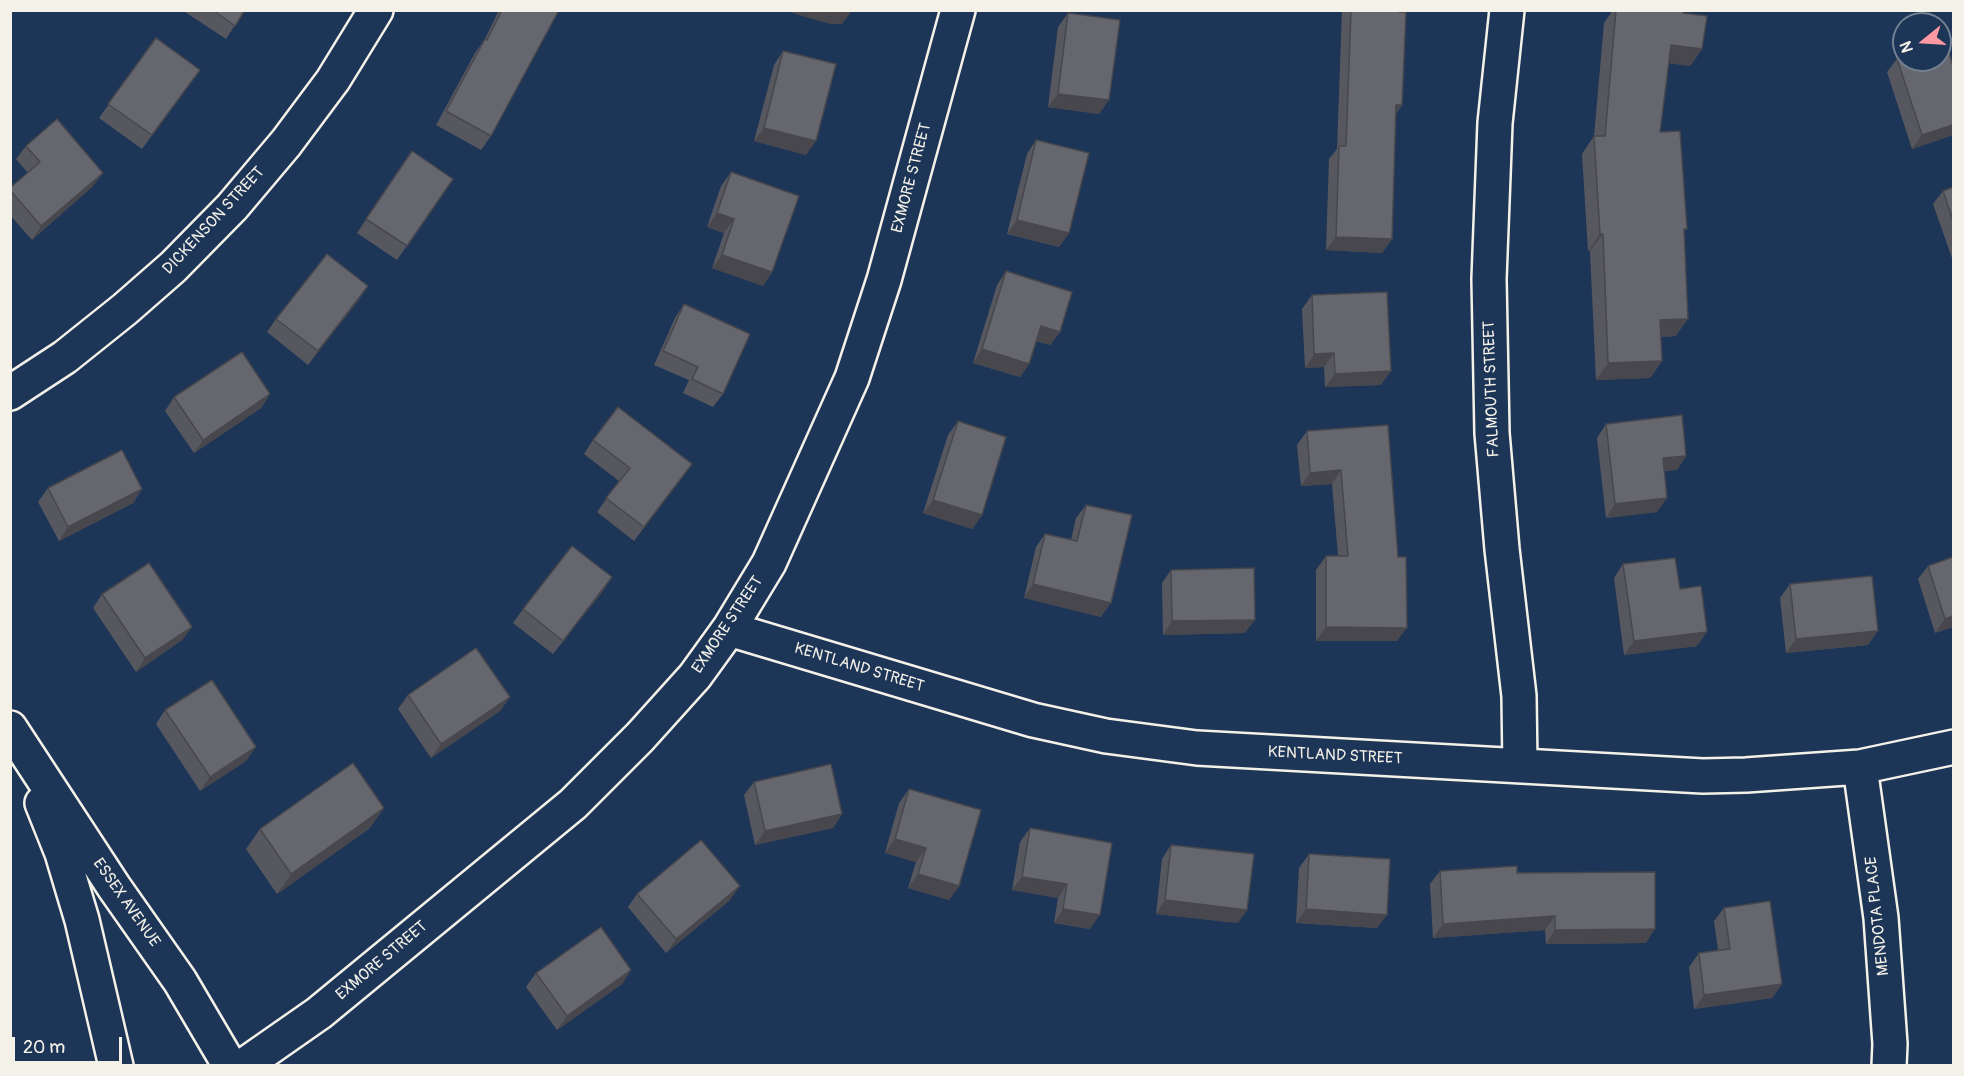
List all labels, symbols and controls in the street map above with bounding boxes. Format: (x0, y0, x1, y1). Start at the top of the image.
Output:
north arrow (1892, 12, 1952, 72)
text: N (1896, 39, 1918, 55)
street label: EXMORE STREET (888, 121, 936, 235)
street label: DICKENSON STREET (159, 163, 269, 279)
street label: FALMOUTH STREET (1480, 320, 1504, 458)
street label: EXMORE STREET (688, 573, 768, 677)
street label: KENTLAND STREET (792, 639, 926, 697)
street label: KENTLAND STREET (1267, 743, 1403, 769)
street label: ESSEX AVENUE (88, 855, 164, 951)
street label: MENDOTA PLACE (1862, 855, 1894, 977)
street label: EXMORE STREET (333, 917, 431, 1005)
scale bar (15, 1025, 124, 1063)
text: 20 m (23, 1036, 65, 1059)

